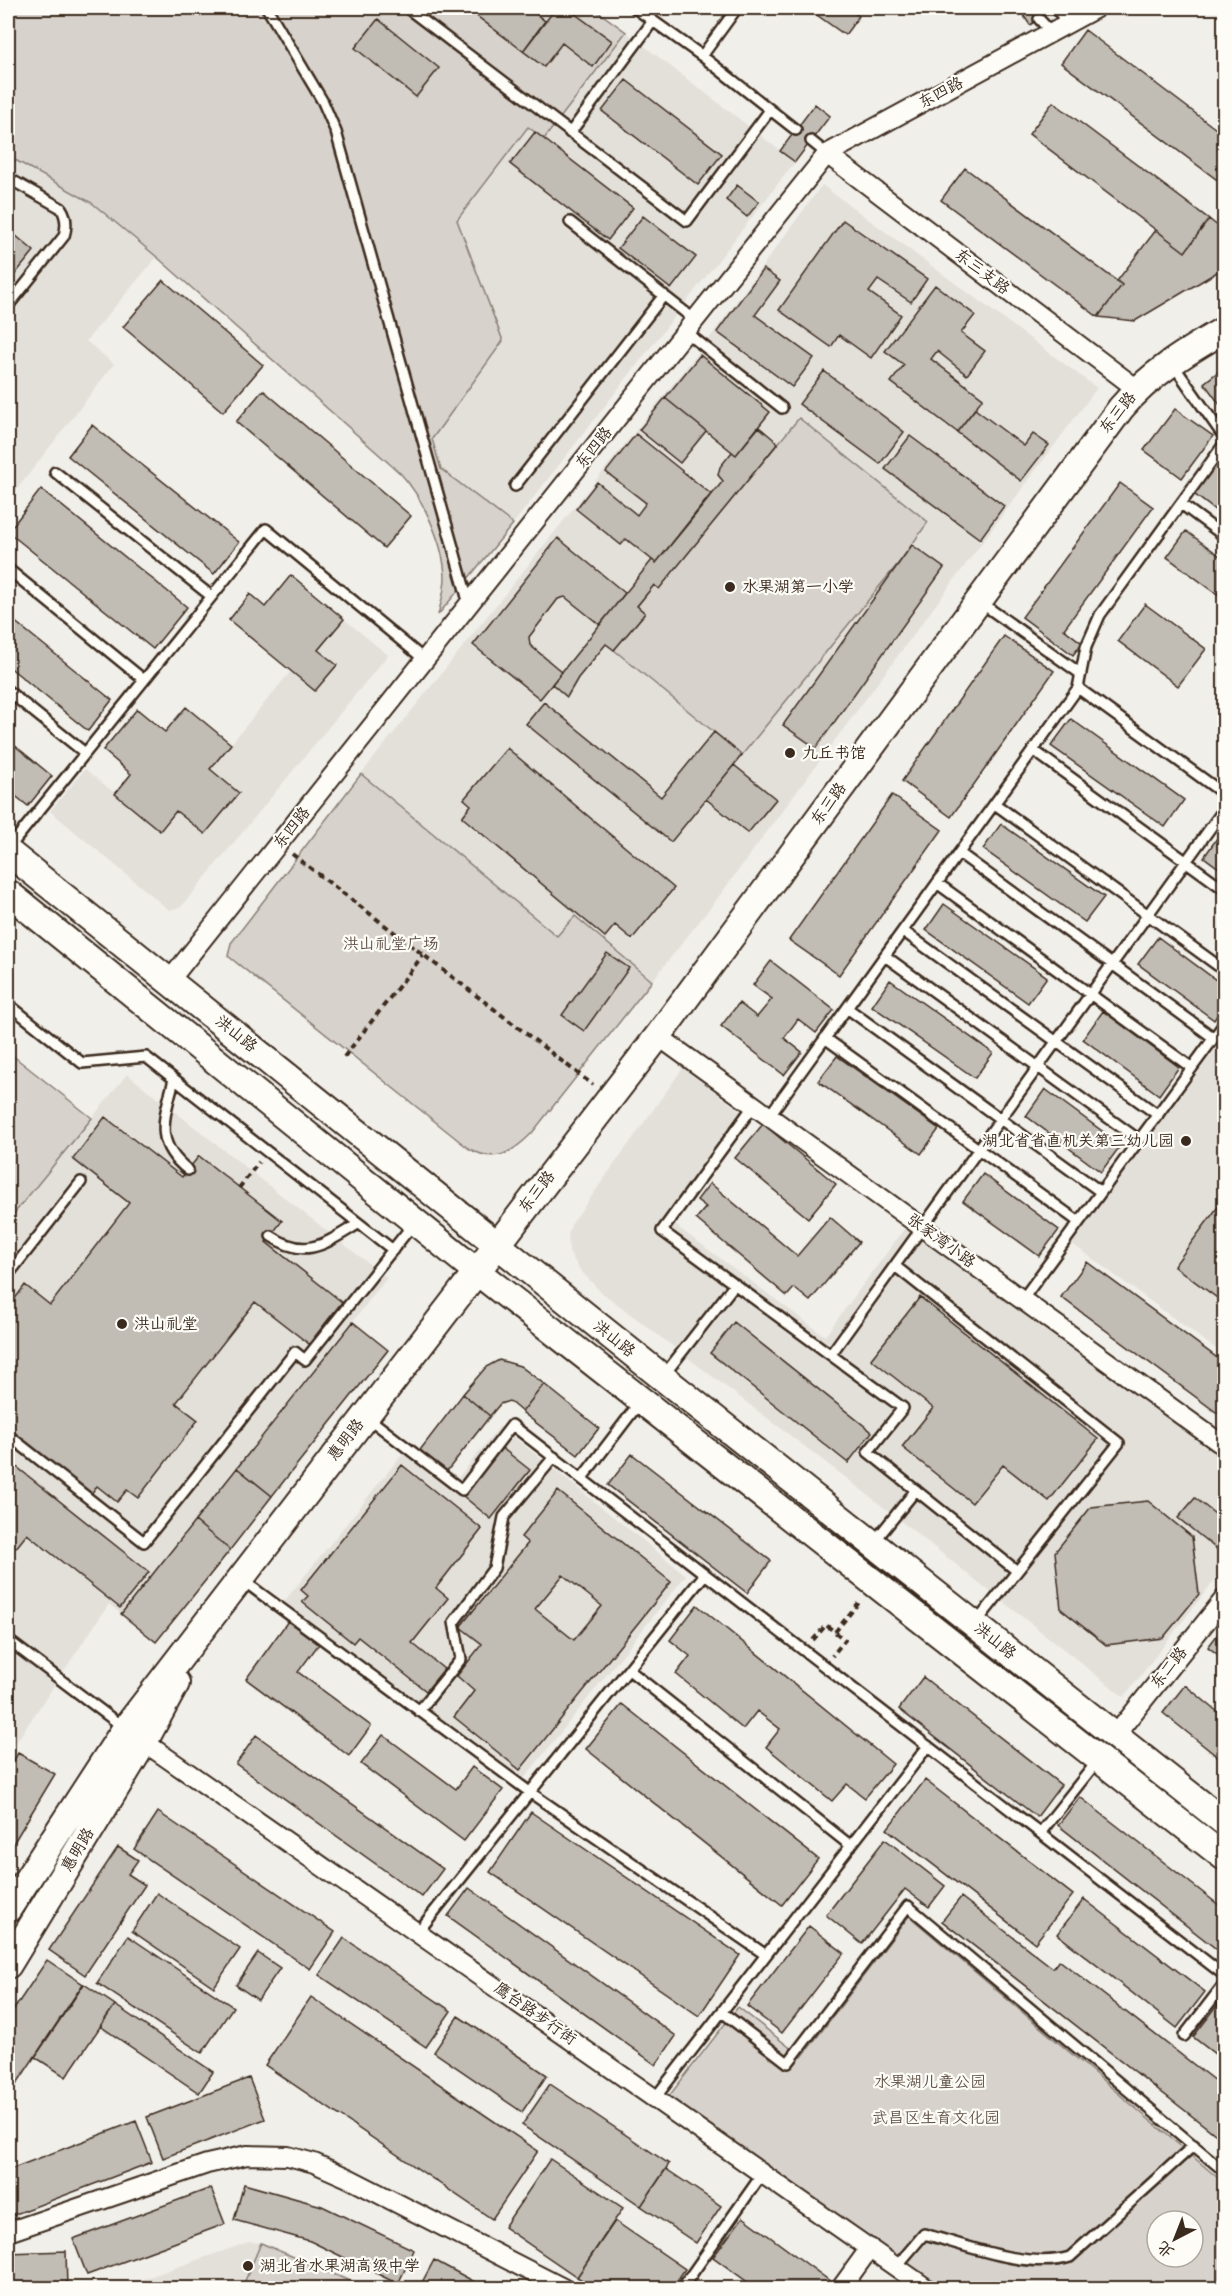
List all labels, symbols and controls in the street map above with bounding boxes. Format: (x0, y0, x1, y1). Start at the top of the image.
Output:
street label: 东四路 (914, 71, 968, 115)
street label: 东三支路 (949, 243, 1015, 301)
street label: 东三路 (1093, 386, 1143, 440)
street label: 东四路 (569, 421, 619, 475)
place label: 水果湖第一小学 (742, 575, 854, 600)
marker: 水果湖第一小学 (723, 580, 737, 594)
place label: 九丘书馆 (802, 741, 866, 766)
marker: 九丘书馆 (783, 746, 797, 760)
street label: 东三路 (805, 777, 853, 831)
street label: 东四路 (267, 801, 317, 855)
park label: 洪山礼堂广场 (343, 932, 439, 957)
street label: 洪山路 (209, 1009, 263, 1059)
place label: 湖北省省直机关第三幼儿园 (982, 1129, 1174, 1154)
marker: 湖北省省直机关第三幼儿园 (1179, 1134, 1193, 1148)
street label: 东三路 (512, 1165, 562, 1219)
street label: 张家湾小路 (901, 1207, 981, 1275)
place label: 洪山礼堂 (134, 1312, 198, 1337)
street label: 洪山路 (587, 1314, 641, 1364)
marker: 洪山礼堂 (115, 1317, 129, 1331)
street label: 惠明路 (321, 1413, 371, 1467)
street label: 洪山路 (968, 1616, 1022, 1666)
street label: 东二路 (1144, 1641, 1194, 1695)
street label: 惠明路 (55, 1823, 101, 1877)
street label: 鹰台路步行街 (489, 1976, 581, 2052)
park label: 水果湖儿童公园 (874, 2070, 986, 2095)
park label: 武昌区生育文化园 (872, 2106, 1000, 2131)
north arrow (1145, 2209, 1205, 2269)
text: 北 (1152, 2234, 1180, 2264)
place label: 湖北省水果湖高级中学 (260, 2254, 420, 2279)
marker: 湖北省水果湖高级中学 (241, 2259, 255, 2273)

